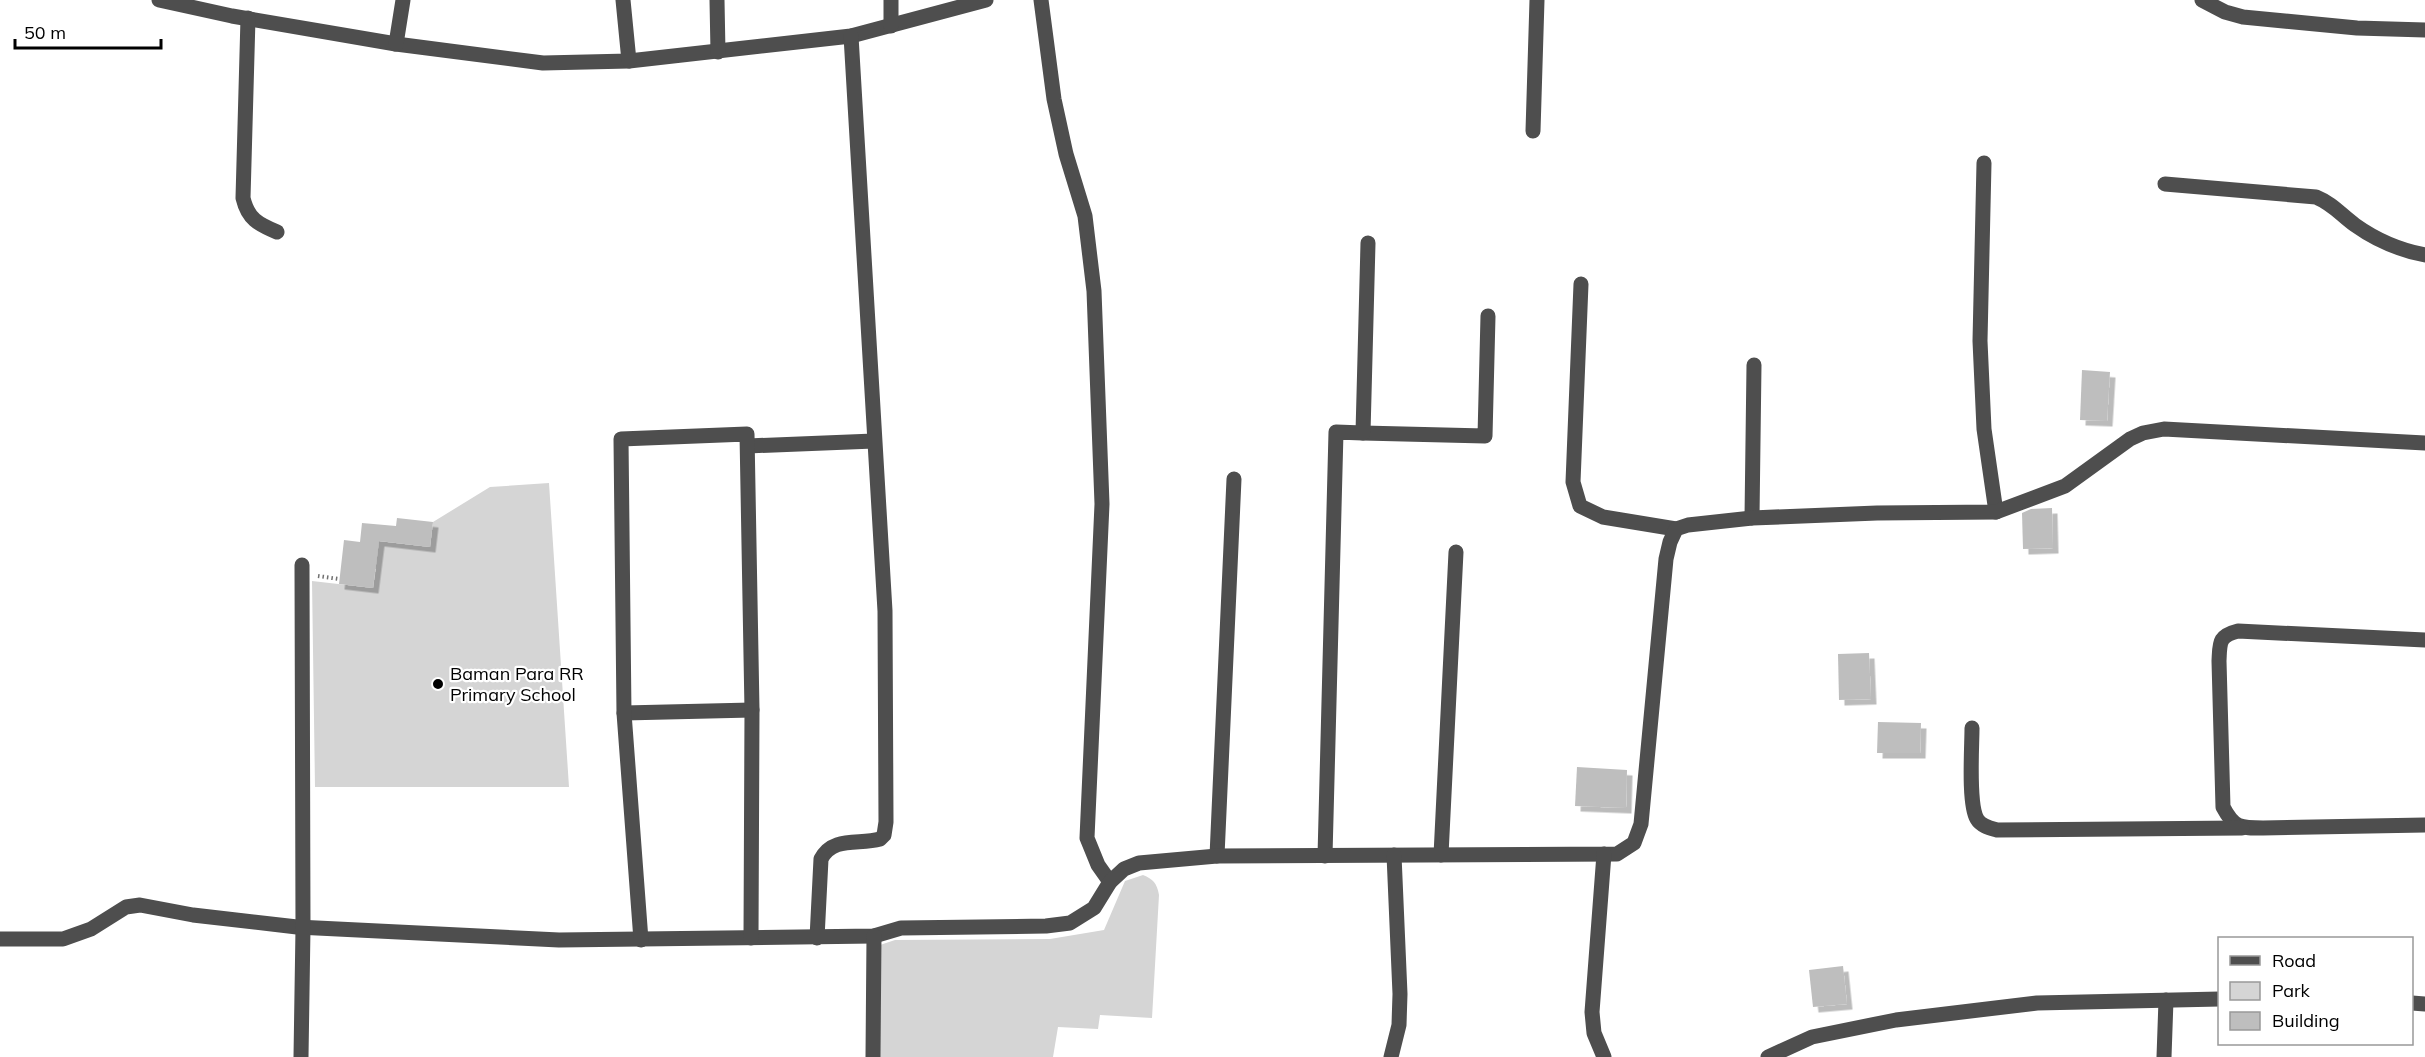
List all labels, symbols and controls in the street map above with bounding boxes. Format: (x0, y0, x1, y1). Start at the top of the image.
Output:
scale bar (15, 12, 160, 50)
text: 50 m (24, 21, 66, 44)
place label: Baman Para RR Primary School (450, 662, 584, 706)
marker: Baman Para RR Primary School (431, 677, 445, 691)
legend (2218, 937, 2413, 1045)
text: Road (2272, 949, 2316, 972)
text: Park (2272, 979, 2311, 1002)
text: Building (2272, 1009, 2340, 1032)

